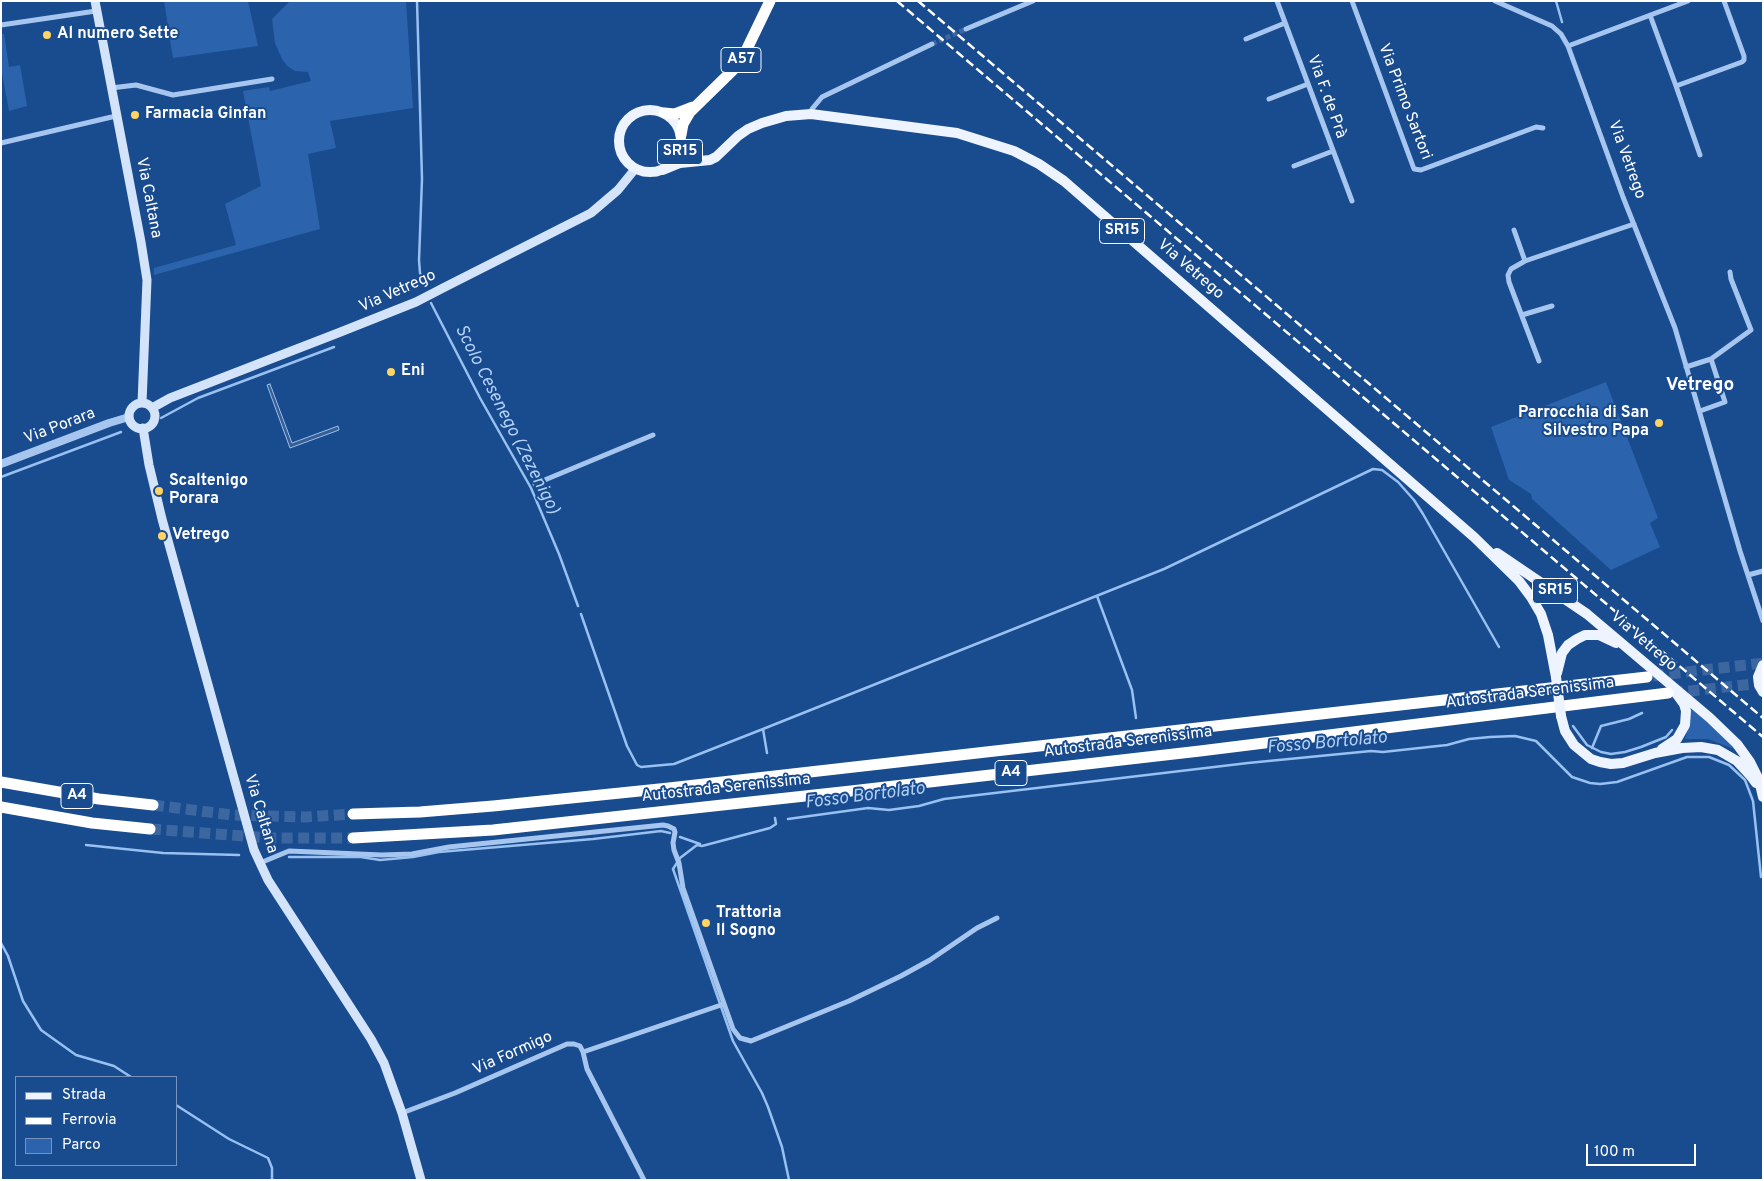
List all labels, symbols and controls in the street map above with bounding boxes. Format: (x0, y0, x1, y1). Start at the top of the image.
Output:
place label: Al numero Sette (57, 25, 178, 45)
marker: Al numero Sette (41, 29, 53, 41)
street label: Via Primo Sartori (1373, 41, 1435, 163)
road number: A57 (721, 48, 761, 72)
street label: Via F. de Prà (1302, 53, 1350, 141)
place label: Farmacia Ginfan (145, 105, 267, 125)
marker: Farmacia Ginfan (129, 109, 141, 121)
street label: Via Vetrego (1603, 118, 1649, 202)
road number: SR15 (658, 140, 702, 164)
street label: Via Caltana (131, 156, 165, 240)
road number: SR15 (1100, 218, 1144, 244)
street label: Via Vetrego (1153, 236, 1227, 304)
street label: Via Vetrego (357, 267, 439, 317)
water label: Scolo Cesenego (Zezenigo) (449, 322, 563, 518)
place label: Eni (401, 362, 425, 382)
marker: Eni (385, 366, 397, 378)
district label: Vetrego (1666, 375, 1734, 397)
place label: Parrocchia di San Silvestro Papa (1518, 404, 1649, 442)
street label: Via Porara (22, 405, 98, 449)
marker: Parrocchia di San Silvestro Papa (1653, 417, 1665, 429)
place label: Scaltenigo Porara (169, 472, 248, 510)
marker: Scaltenigo Porara (153, 485, 165, 497)
place label: Vetrego (172, 526, 230, 546)
marker: Vetrego (156, 530, 168, 542)
road number: SR15 (1532, 578, 1578, 604)
street label: Via Vetrego (1606, 608, 1680, 676)
street label: Autostrada Serenissima (1445, 674, 1615, 714)
street label: Autostrada Serenissima (1043, 723, 1213, 763)
water label: Fosso Bortolato (1266, 728, 1388, 760)
road number: A4 (995, 760, 1027, 786)
street label: Autostrada Serenissima (641, 771, 811, 807)
street label: Via Caltana (239, 772, 281, 856)
water label: Fosso Bortolato (804, 779, 926, 815)
road number: A4 (61, 784, 93, 808)
place label: Trattoria Il Sogno (716, 904, 781, 942)
marker: Trattoria Il Sogno (700, 917, 712, 929)
street label: Via Formigo (470, 1028, 556, 1080)
legend (15, 1076, 178, 1166)
text: Strada (62, 1086, 106, 1105)
text: Ferrovia (62, 1111, 116, 1130)
scale bar (1589, 1134, 1699, 1166)
text: Parco (62, 1136, 101, 1155)
text: 100 m (1594, 1143, 1635, 1162)

